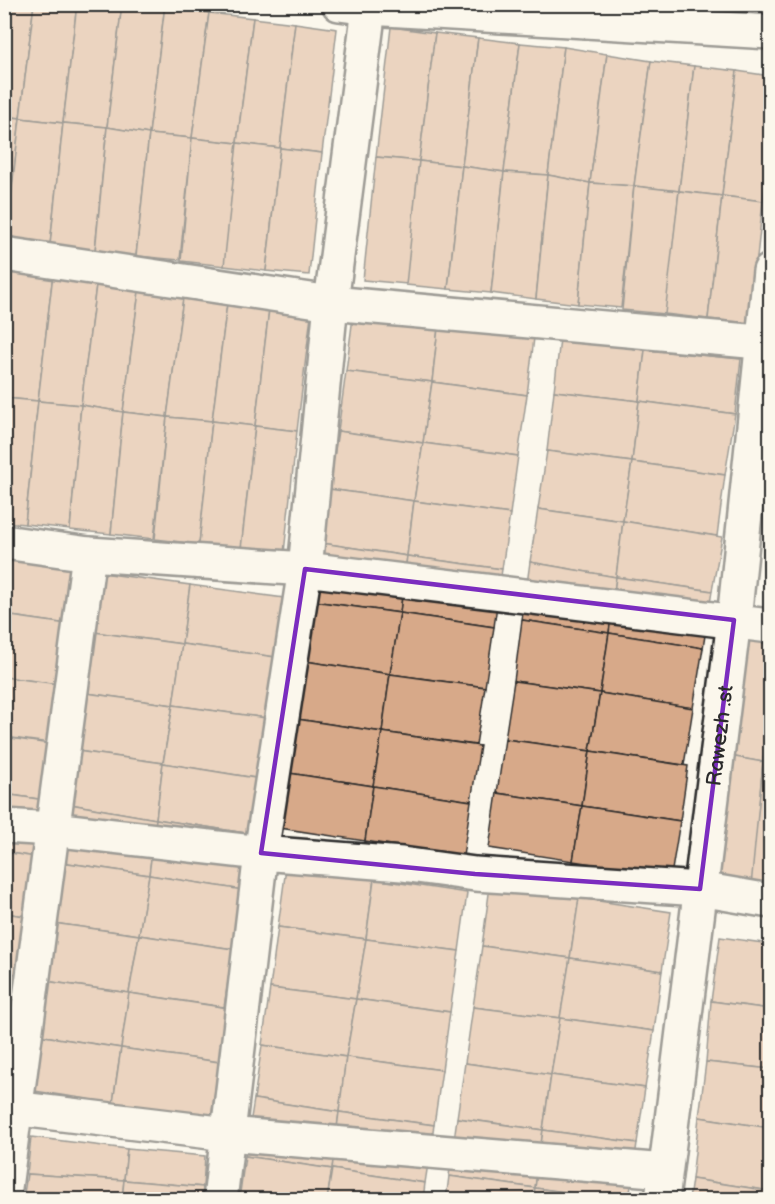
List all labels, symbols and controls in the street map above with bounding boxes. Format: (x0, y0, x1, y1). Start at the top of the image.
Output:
street label: Rawezh .st (701, 683, 739, 788)

